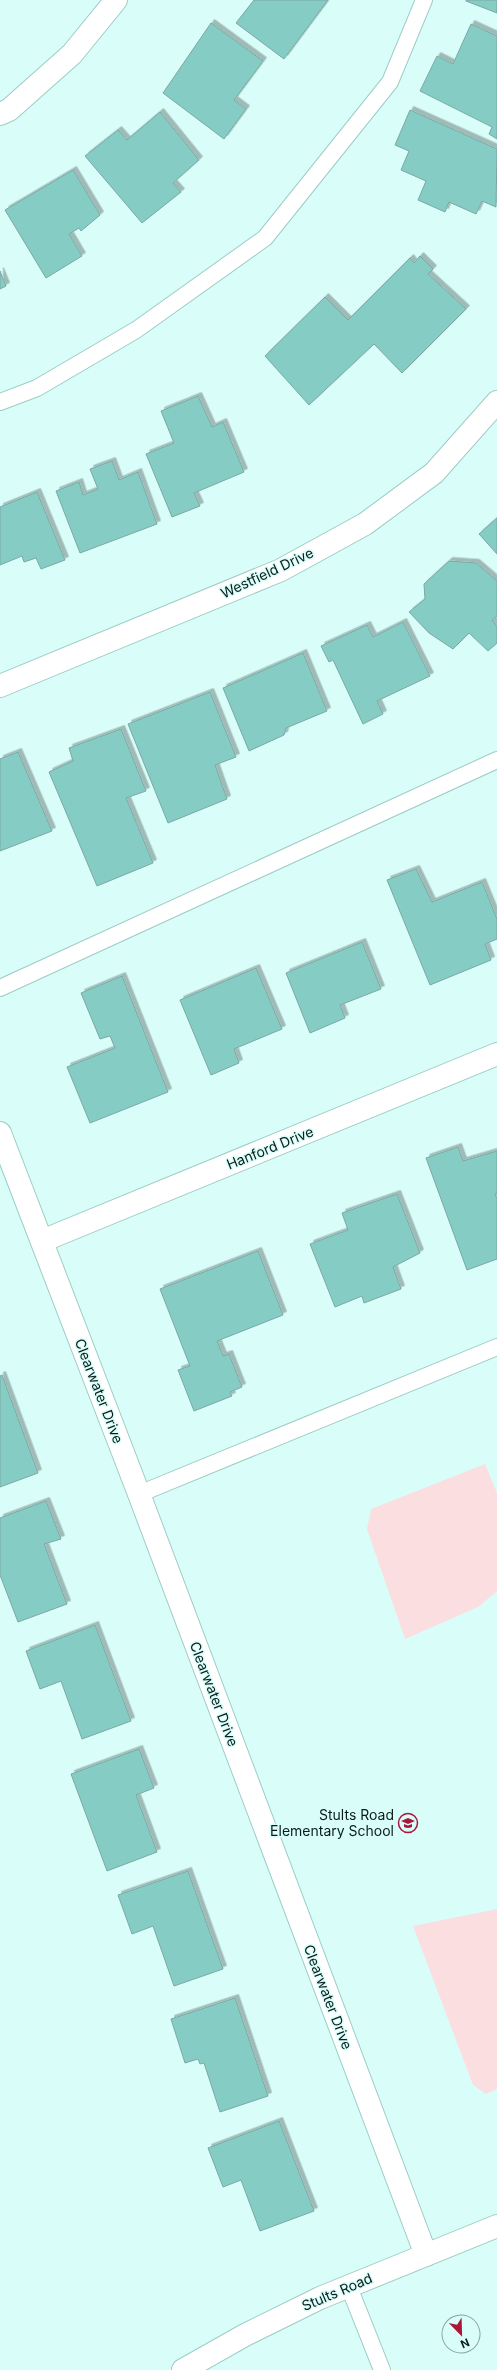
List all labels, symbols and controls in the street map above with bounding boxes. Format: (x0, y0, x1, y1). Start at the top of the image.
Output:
street label: Westfield Drive (218, 544, 316, 601)
street label: Hanford Drive (224, 1122, 316, 1173)
street label: Clearwater Drive (72, 1336, 127, 1446)
street label: Clearwater Drive (187, 1639, 242, 1749)
place label: Stults Road Elementary School (270, 1806, 394, 1839)
school or university icon: Stults Road Elementary School (397, 1812, 419, 1834)
street label: Clearwater Drive (301, 1942, 356, 2052)
street label: Stults Road (299, 2269, 375, 2314)
north arrow (441, 2314, 481, 2354)
text: N (458, 2335, 472, 2351)

